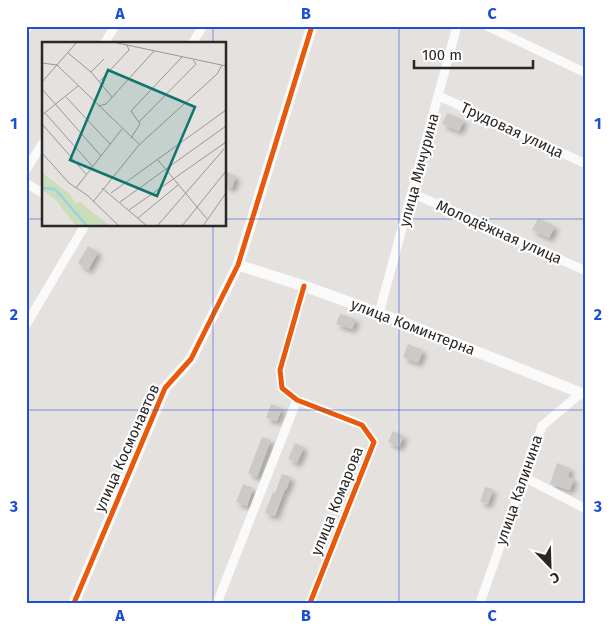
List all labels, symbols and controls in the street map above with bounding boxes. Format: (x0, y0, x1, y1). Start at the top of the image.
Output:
text: A (114, 4, 125, 23)
text: B (301, 4, 311, 23)
text: C (487, 4, 497, 23)
scale bar (414, 38, 533, 70)
inset map (42, 42, 226, 226)
text: 100 m (422, 46, 462, 64)
street label: Трудовая улица (458, 98, 566, 162)
street label: улица Мичурина (395, 111, 443, 229)
text: 1 (10, 114, 18, 133)
text: 1 (594, 114, 602, 133)
street label: Молодёжная улица (433, 196, 565, 268)
street label: улица Коминтерна (348, 295, 478, 359)
text: 2 (10, 305, 18, 324)
text: 2 (594, 305, 602, 324)
street label: улица Космонавтов (91, 381, 163, 515)
street label: улица Калинина (492, 433, 546, 547)
street label: улица Комарова (307, 444, 367, 558)
text: 3 (9, 497, 18, 516)
text: 3 (593, 497, 602, 516)
north arrow (524, 542, 574, 592)
text: С (548, 568, 562, 587)
text: A (114, 606, 125, 625)
text: B (301, 606, 311, 625)
text: C (487, 606, 497, 625)

